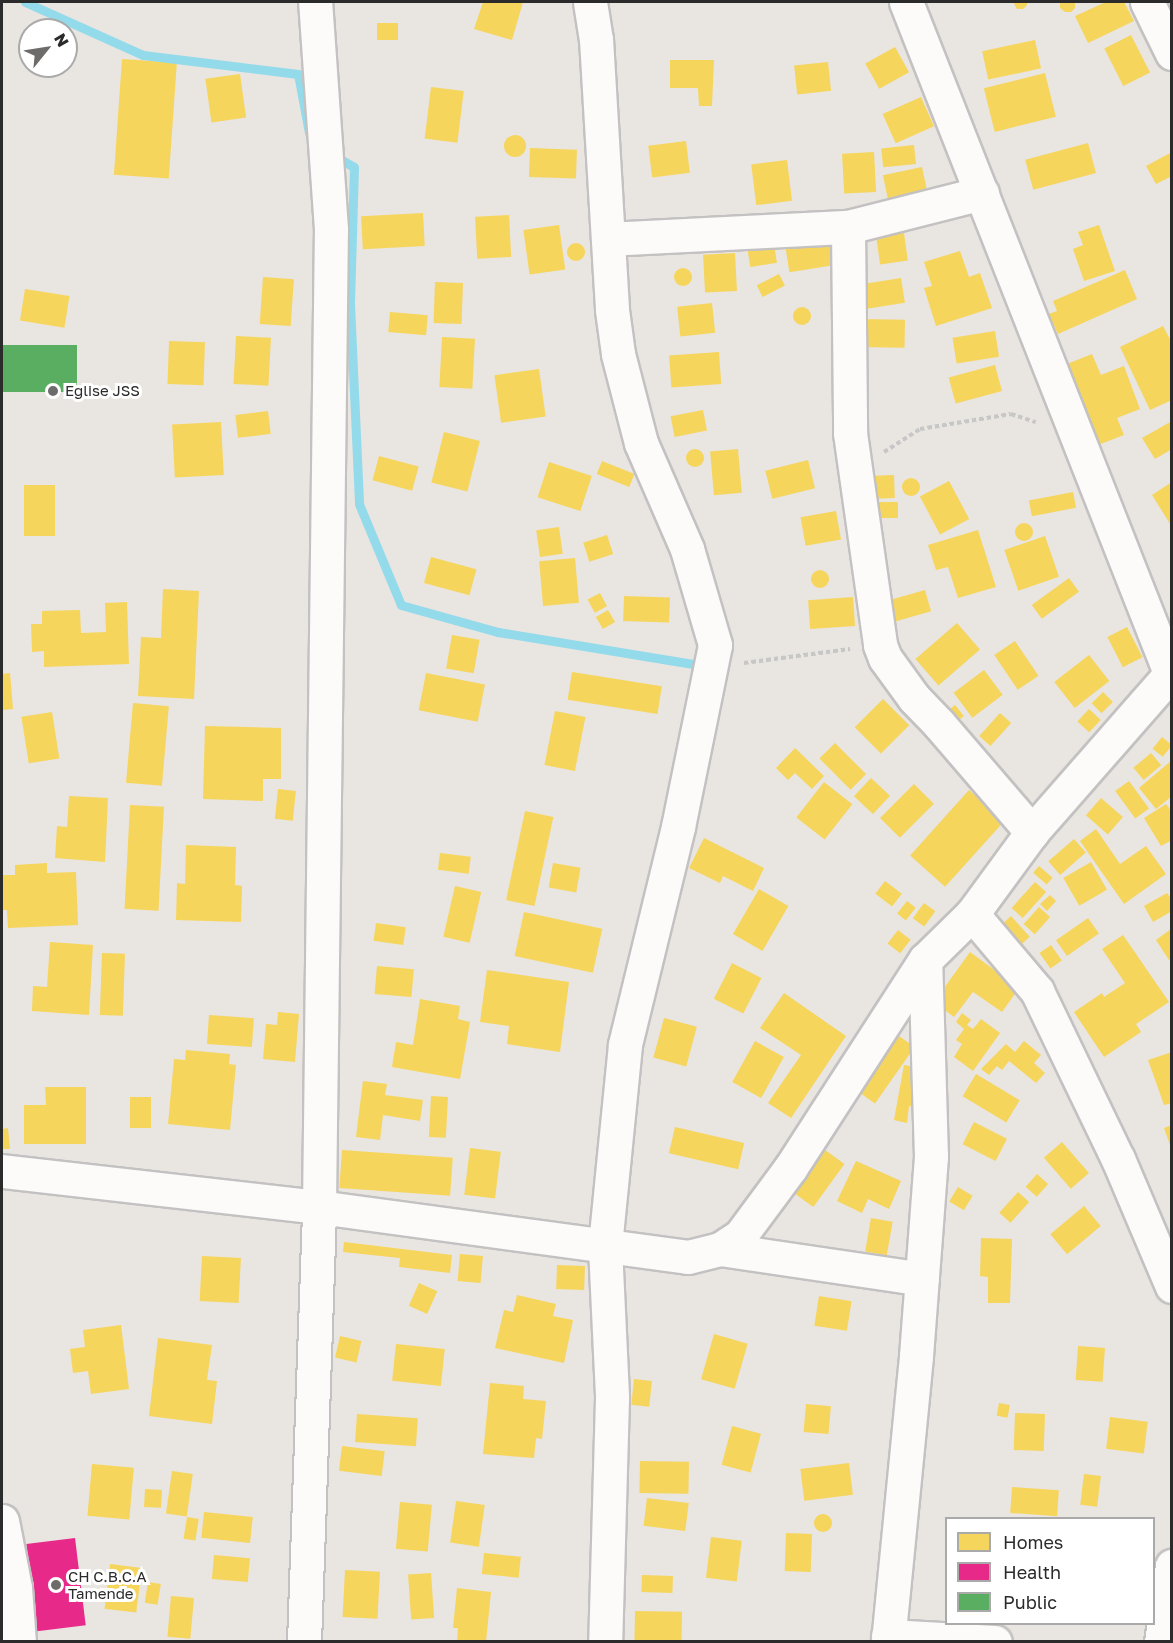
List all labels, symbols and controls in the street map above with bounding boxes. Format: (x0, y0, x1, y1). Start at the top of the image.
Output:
north arrow (18, 18, 78, 78)
text: N (50, 30, 74, 50)
place label: Eglise JSS (65, 382, 140, 400)
marker: Eglise JSS (46, 384, 60, 398)
legend (945, 1517, 1155, 1625)
text: Homes (1003, 1531, 1063, 1553)
text: Health (1003, 1561, 1061, 1583)
place label: CH C.B.C.A Tamende (68, 1567, 146, 1602)
marker: CH C.B.C.A Tamende (49, 1578, 63, 1592)
text: Public (1003, 1591, 1057, 1613)

